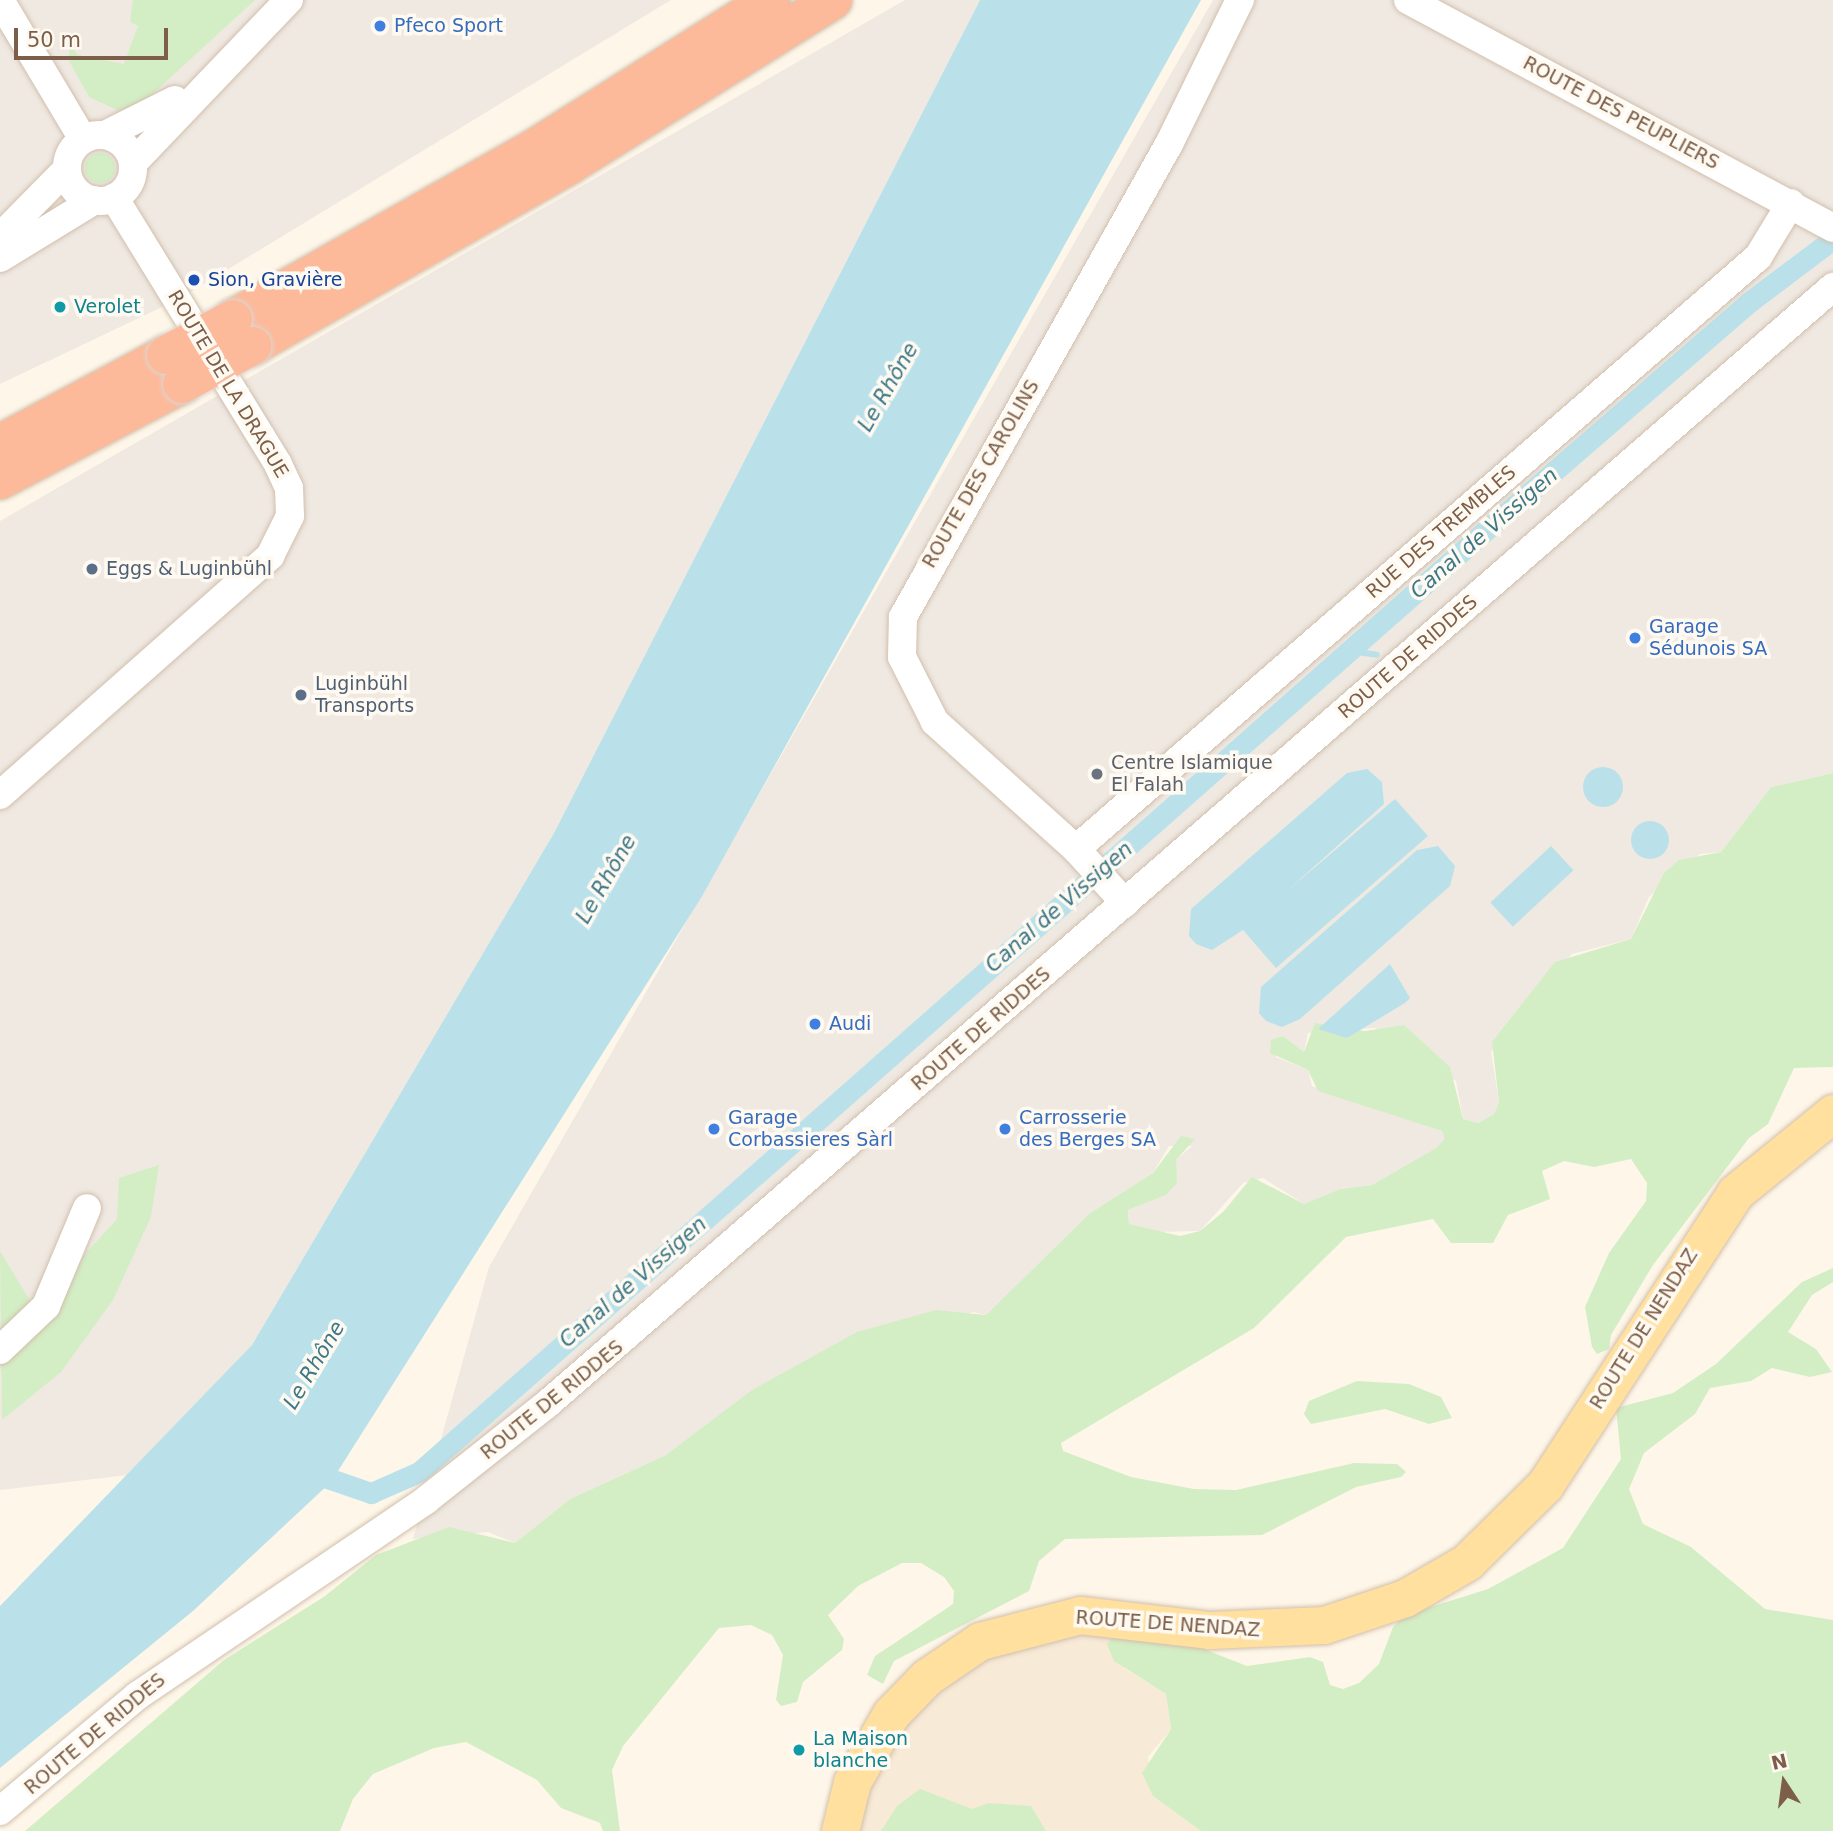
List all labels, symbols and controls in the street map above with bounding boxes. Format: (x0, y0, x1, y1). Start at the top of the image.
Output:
scale bar (18, 14, 172, 58)
place label: Pfeco Sport (394, 15, 503, 37)
marker: Pfeco Sport (372, 18, 388, 34)
text: 50 m (27, 28, 81, 52)
street label: ROUTE DES PEUPLIERS (1519, 52, 1723, 174)
place label: Sion, Gravière (208, 269, 343, 291)
marker: Sion, Gravière (186, 272, 202, 288)
street label: ROUTE DE LA DRAGUE (163, 286, 293, 482)
place label: Verolet (74, 296, 141, 318)
marker: Verolet (52, 299, 68, 315)
water label: Le Rhône (853, 338, 923, 436)
street label: ROUTE DES CAROLINS (918, 376, 1044, 572)
street label: RUE DES TREMBLES (1362, 461, 1520, 603)
water label: Canal de Vissigen (1405, 462, 1563, 604)
place label: Eggs & Luginbühl (106, 558, 272, 580)
marker: Eggs & Luginbühl (84, 561, 100, 577)
street label: ROUTE DE RIDDES (1334, 590, 1482, 724)
place label: Garage Sédunois SA (1649, 616, 1767, 660)
marker: Garage Sédunois SA (1627, 630, 1643, 646)
place label: Luginbühl Transports (315, 673, 414, 717)
marker: Luginbühl Transports (293, 687, 309, 703)
place label: Centre Islamique El Falah (1111, 752, 1273, 796)
marker: Centre Islamique El Falah (1089, 766, 1105, 782)
water label: Le Rhône (571, 830, 641, 928)
water label: Canal de Vissigen (980, 836, 1138, 978)
street label: ROUTE DE RIDDES (907, 962, 1055, 1096)
place label: Audi (829, 1013, 871, 1035)
marker: Audi (807, 1016, 823, 1032)
place label: Garage Corbassieres Sàrl (728, 1107, 893, 1151)
place label: Carrosserie des Berges SA (1019, 1107, 1156, 1151)
marker: Garage Corbassieres Sàrl (706, 1121, 722, 1137)
marker: Carrosserie des Berges SA (997, 1121, 1013, 1137)
water label: Canal de Vissigen (554, 1211, 712, 1353)
street label: ROUTE DE NENDAZ (1585, 1244, 1703, 1414)
water label: Le Rhône (278, 1316, 350, 1414)
street label: ROUTE DE RIDDES (476, 1336, 628, 1464)
street label: ROUTE DE NENDAZ (1075, 1606, 1261, 1642)
street label: ROUTE DE RIDDES (20, 1669, 170, 1799)
place label: La Maison blanche (813, 1728, 908, 1772)
marker: La Maison blanche (791, 1742, 807, 1758)
north arrow (1749, 1747, 1819, 1817)
text: N (1769, 1749, 1789, 1774)

